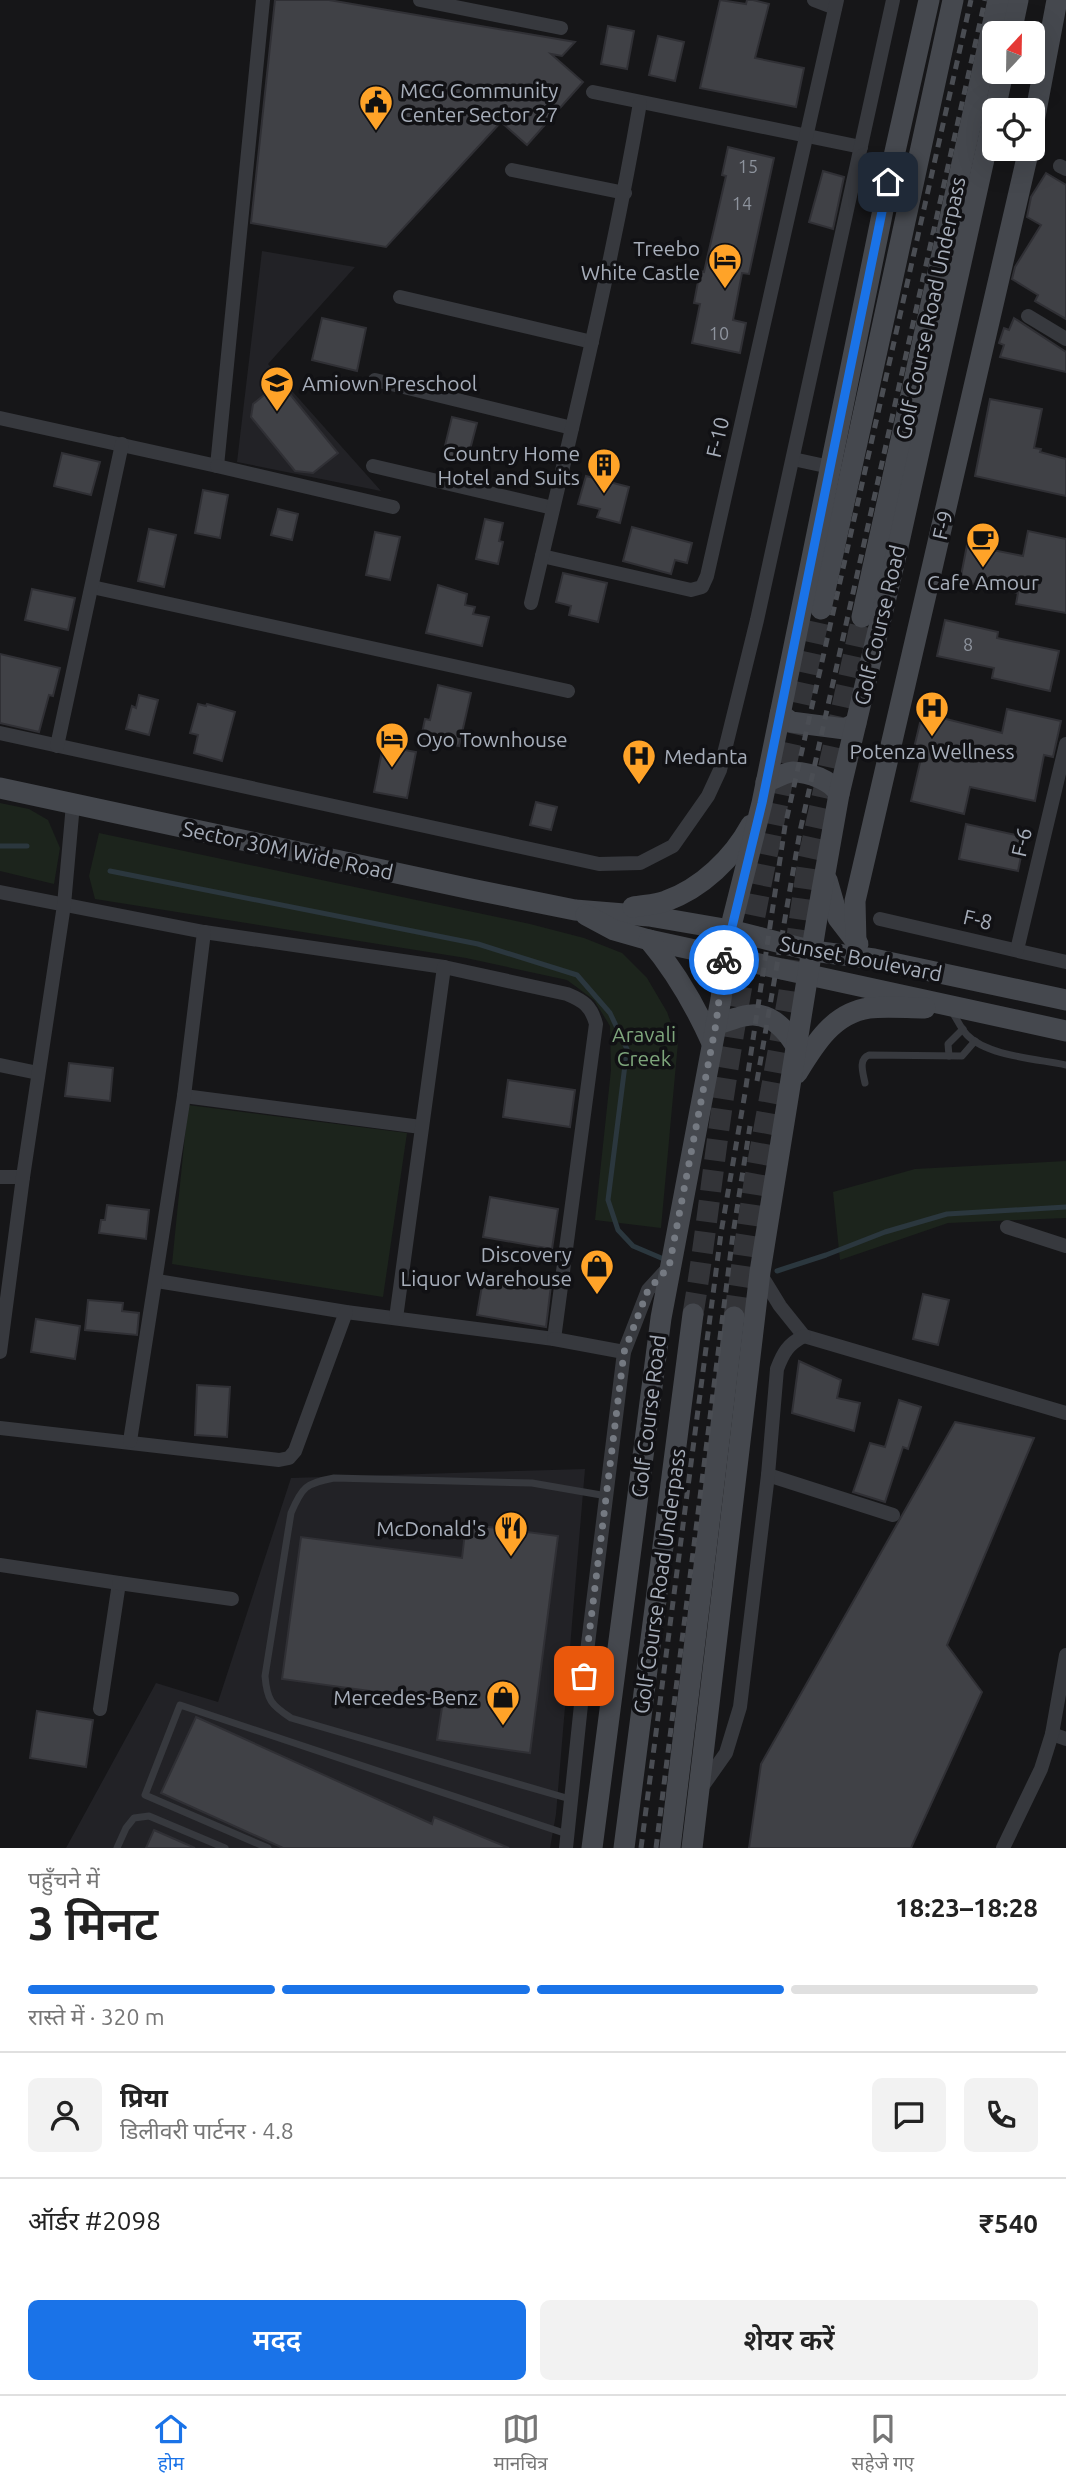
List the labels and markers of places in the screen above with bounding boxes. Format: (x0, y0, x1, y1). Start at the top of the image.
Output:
place label: MCG Community Center Sector 27 (400, 78, 559, 126)
public building icon: MCG Community Center Sector 27 (357, 83, 395, 132)
pin (858, 152, 918, 212)
place label: Treebo White Castle (581, 236, 700, 284)
hotel icon: Treebo White Castle (706, 241, 744, 290)
school or university icon: Amiown Preschool (258, 364, 296, 413)
place label: Amiown Preschool (302, 371, 477, 395)
place label: Country Home Hotel and Suits (438, 441, 580, 489)
building icon: Country Home Hotel and Suits (585, 446, 623, 495)
cafe icon: Cafe Amour (964, 520, 1002, 569)
place label: Cafe Amour (927, 570, 1039, 594)
hospital icon: Potenza Wellness (913, 689, 951, 738)
hotel icon: Oyo Townhouse (373, 720, 411, 769)
place label: Oyo Townhouse (416, 727, 568, 751)
hospital icon: Medanta (620, 737, 658, 786)
place label: Potenza Wellness (849, 739, 1015, 763)
place label: Medanta (664, 744, 748, 768)
place label: Discovery Liquor Warehouse (401, 1242, 572, 1290)
shop icon: Discovery Liquor Warehouse (578, 1247, 616, 1296)
restaurant icon: McDonald's (492, 1509, 530, 1558)
place label: McDonald's (376, 1516, 486, 1540)
pin (554, 1646, 614, 1706)
shop icon: Mercedes-Benz (484, 1678, 522, 1727)
place label: Mercedes-Benz (333, 1685, 478, 1709)

